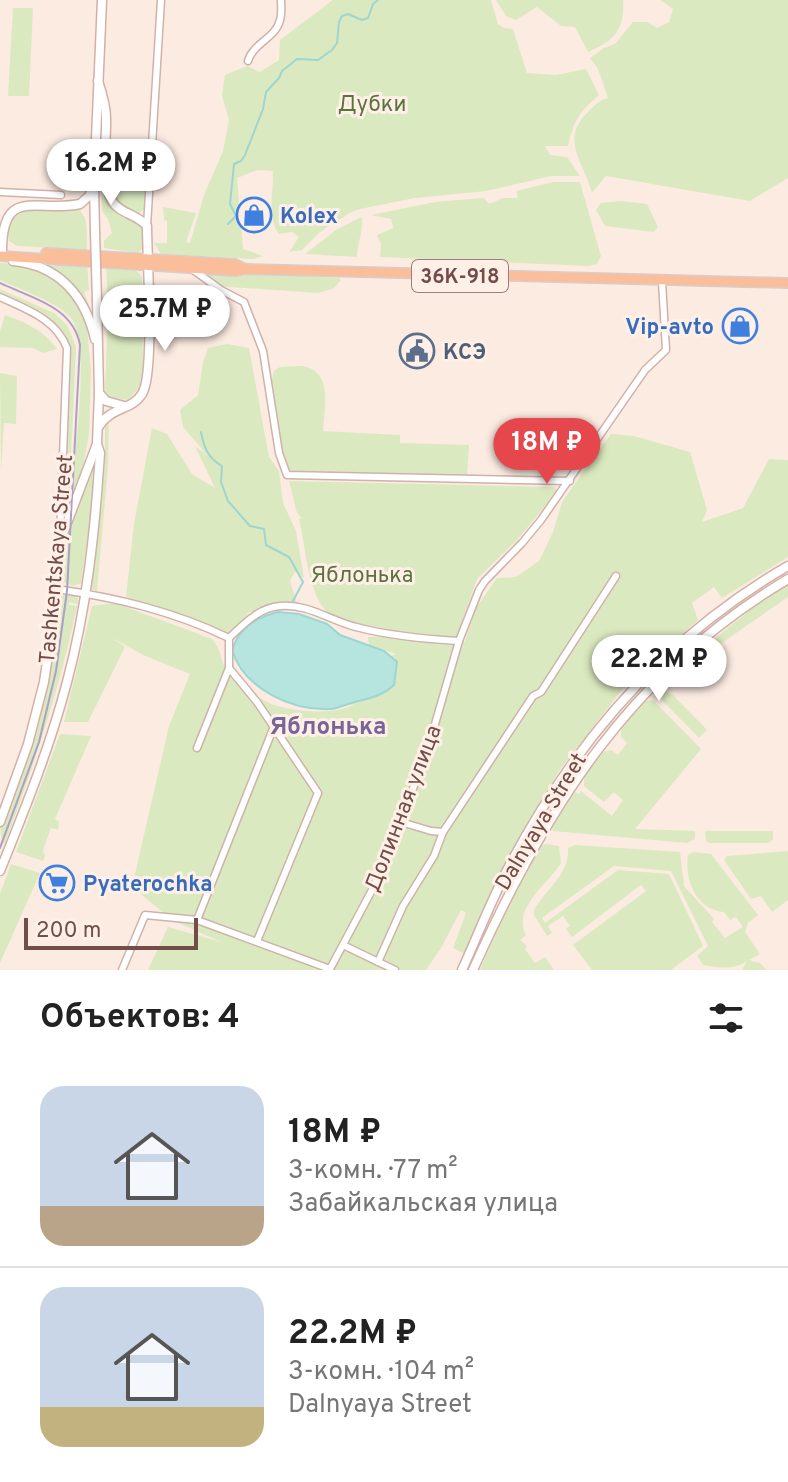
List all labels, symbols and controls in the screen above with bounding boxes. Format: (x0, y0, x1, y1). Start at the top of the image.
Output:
park label: Дубки (338, 92, 406, 119)
pin: 16.2M ₽ (37, 139, 185, 207)
text: 16.2M ₽ (64, 148, 158, 181)
shop icon: Kolex (235, 196, 273, 234)
place label: Kolex (280, 204, 338, 231)
road number: 36К-918 (412, 260, 508, 292)
pin: 25.7M ₽ (91, 285, 239, 353)
text: 25.7M ₽ (118, 294, 212, 327)
shop icon: Vip-avto (721, 307, 759, 345)
place label: Vip-avto (625, 315, 714, 342)
public building icon: КСЭ (398, 332, 436, 370)
place label: КСЭ (443, 340, 486, 367)
pin: 18M ₽ (491, 418, 603, 486)
text: 18M ₽ (511, 427, 583, 460)
street label: Tashkentskaya Street (35, 453, 80, 665)
park label: Яблонька (311, 563, 413, 590)
pin: 22.2M ₽ (585, 635, 733, 703)
text: 22.2M ₽ (610, 644, 708, 677)
district label: Яблонька (270, 713, 386, 743)
street label: Долинная улица (360, 722, 449, 896)
street label: Dalnyaya Street (491, 749, 594, 896)
supermarket icon: Pyaterochka (38, 864, 76, 902)
place label: Pyaterochka (83, 872, 213, 899)
scale bar (24, 914, 198, 950)
text: 200 m (36, 918, 101, 945)
icon: filters (704, 996, 748, 1040)
text: Объектов: 4 (40, 997, 240, 1040)
text: 18M ₽ (288, 1112, 381, 1155)
icon: home (104, 1118, 200, 1214)
text: 3-комн. · 77 m² (288, 1155, 458, 1188)
text: Забайкальская улица (288, 1188, 558, 1221)
text: 22.2M ₽ (288, 1313, 417, 1356)
icon: home (104, 1319, 200, 1415)
text: 3-комн. · 104 m² (288, 1356, 474, 1389)
text: Dalnyaya Street (288, 1389, 472, 1422)

